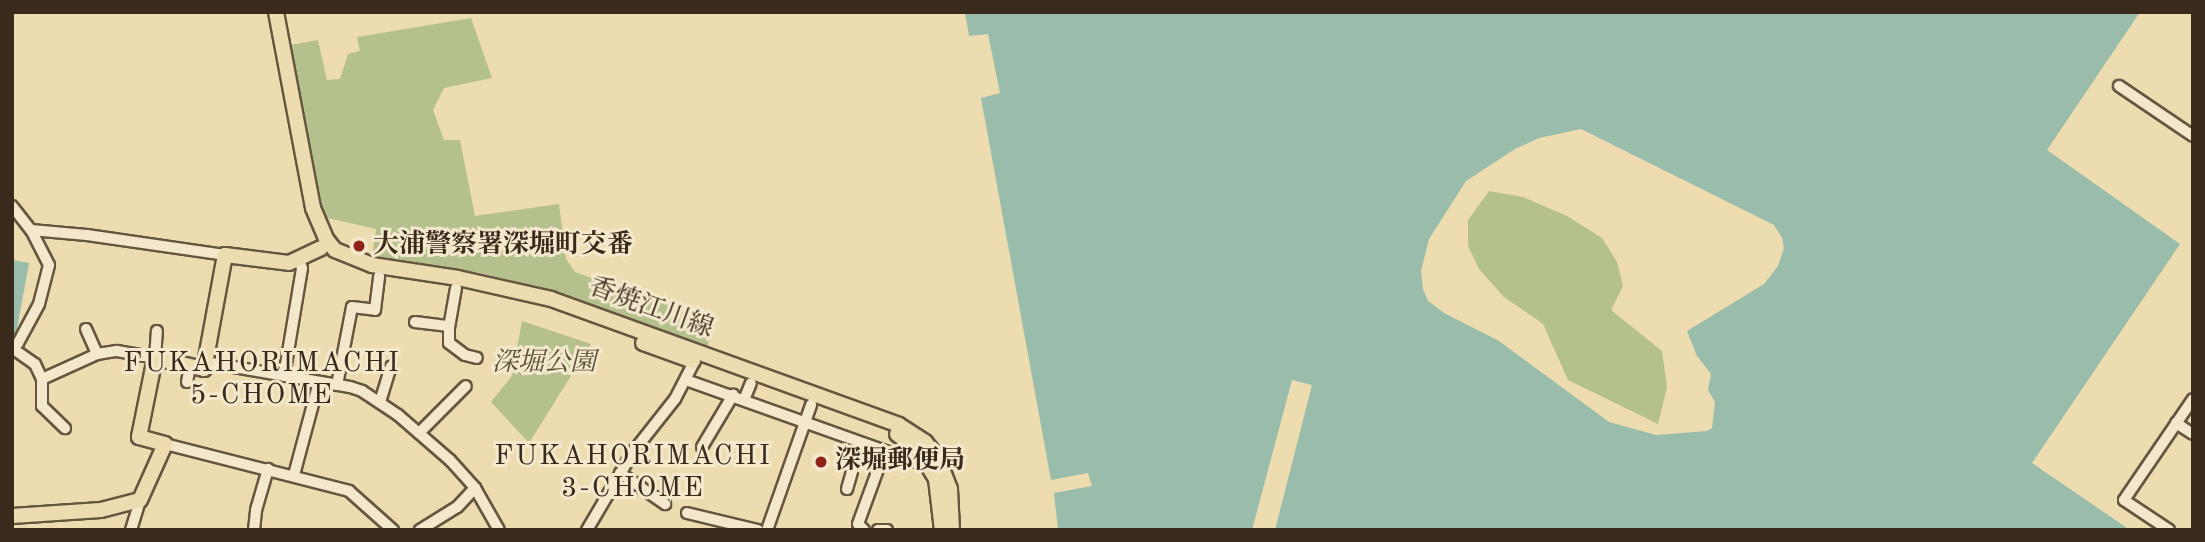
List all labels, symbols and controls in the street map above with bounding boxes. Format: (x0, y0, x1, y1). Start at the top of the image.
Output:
place label: 大浦警察署深堀町交番 (373, 230, 633, 262)
marker: 大浦警察署深堀町交番 (351, 238, 367, 254)
street label: 香焼江川線 (585, 272, 717, 346)
district label: FUKAHORIMACHI 5-CHOME (125, 347, 399, 413)
park label: 深堀公園 (492, 348, 596, 380)
district label: FUKAHORIMACHI 3-CHOME (496, 440, 770, 506)
place label: 深堀郵便局 (835, 446, 965, 478)
marker: 深堀郵便局 (813, 454, 829, 470)

